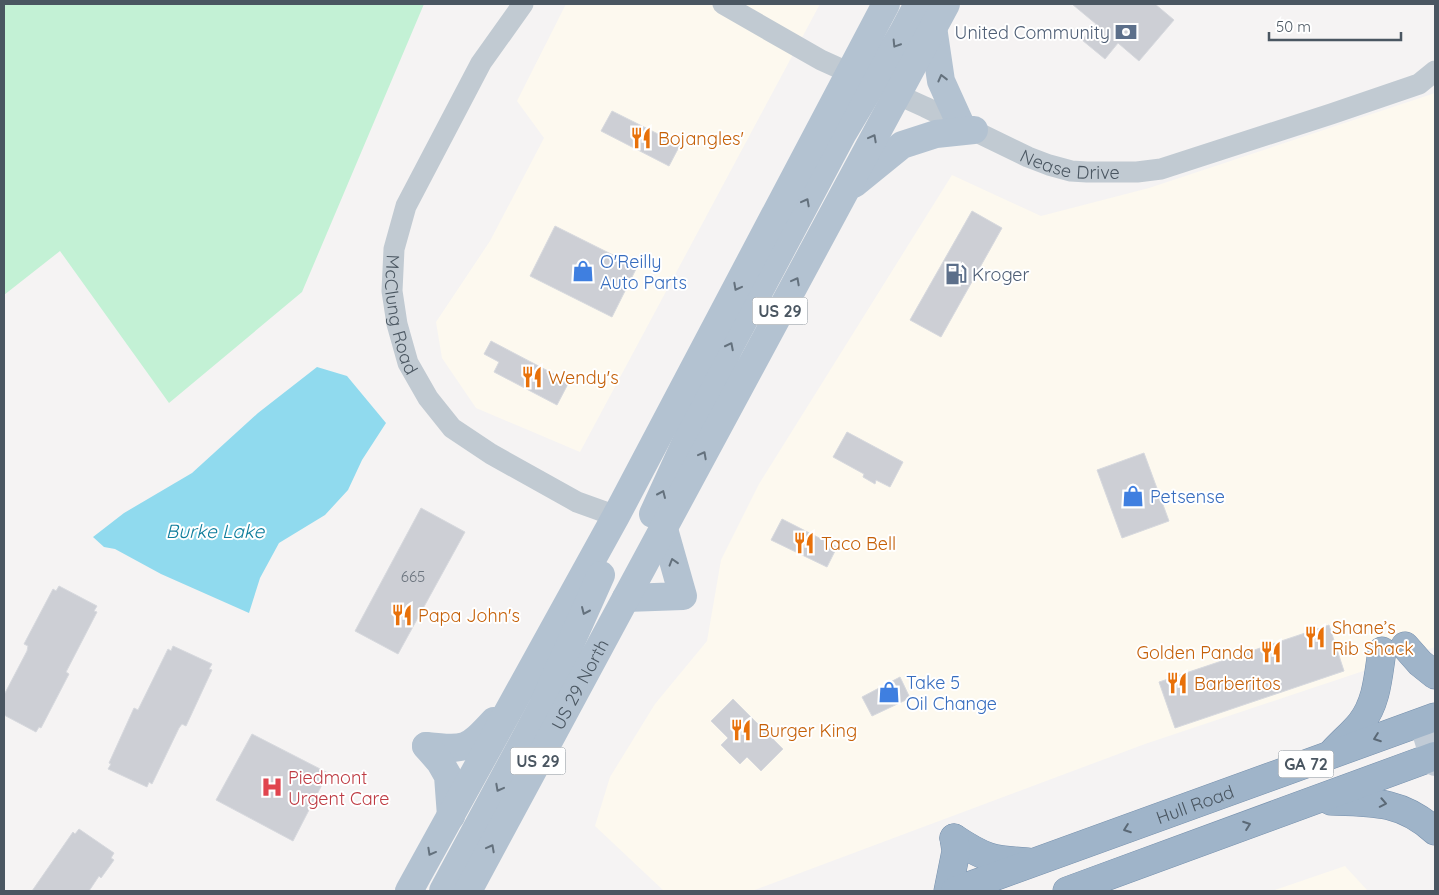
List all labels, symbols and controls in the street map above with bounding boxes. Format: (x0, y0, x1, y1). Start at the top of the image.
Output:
scale bar (1269, 10, 1402, 42)
text: 50 m (1276, 17, 1311, 36)
bank icon: United Community (1113, 19, 1139, 45)
place label: United Community (955, 21, 1110, 44)
one-way arrow (892, 39, 902, 48)
one-way arrow (937, 75, 947, 83)
restaurant icon: Bojangles' (628, 125, 654, 151)
place label: Bojangles' (658, 127, 744, 150)
one-way arrow (867, 134, 877, 143)
street label: Nease Drive (1017, 144, 1120, 184)
one-way arrow (800, 199, 810, 208)
place label: O'Reilly Auto Parts (600, 250, 687, 294)
street label: McClung Road (381, 254, 424, 379)
shop icon: O'Reilly Auto Parts (570, 258, 596, 284)
fuel station icon: Kroger (943, 261, 969, 287)
place label: Kroger (972, 263, 1029, 286)
one-way arrow (790, 277, 800, 286)
one-way arrow (733, 281, 743, 290)
road number: US 29 (752, 298, 808, 324)
one-way arrow (724, 342, 734, 351)
restaurant icon: Wendy's (519, 364, 545, 390)
place label: Wendy's (548, 366, 619, 389)
one-way arrow (697, 452, 707, 461)
shop icon: Petsense (1120, 483, 1146, 509)
place label: Petsense (1150, 485, 1225, 508)
one-way arrow (656, 490, 666, 499)
water label: Burke Lake (166, 519, 265, 543)
restaurant icon: Taco Bell (791, 530, 817, 556)
place label: Taco Bell (821, 532, 896, 555)
one-way arrow (669, 559, 679, 567)
house number: 665 (401, 567, 425, 586)
restaurant icon: Papa John's (389, 602, 415, 628)
place label: Papa John's (418, 604, 520, 627)
one-way arrow (581, 606, 592, 615)
place label: Shane’s Rib Shack (1332, 616, 1414, 660)
restaurant icon: Shane’s Rib Shack (1302, 624, 1328, 650)
street label: US 29 North (546, 635, 613, 734)
restaurant icon: Golden Panda (1258, 639, 1284, 665)
place label: Golden Panda (1136, 641, 1254, 664)
restaurant icon: Barberitos (1164, 670, 1190, 696)
place label: Take 5 Oil Change (906, 671, 997, 715)
place label: Barberitos (1194, 672, 1281, 695)
shop icon: Take 5 Oil Change (876, 679, 902, 705)
restaurant icon: Burger King (728, 717, 754, 743)
place label: Burger King (758, 719, 857, 742)
one-way arrow (1373, 732, 1382, 742)
road number: US 29 (510, 748, 566, 774)
road number: GA 72 (1278, 751, 1334, 778)
place label: Piedmont Urgent Care (288, 766, 389, 810)
hospital icon: Piedmont Urgent Care (259, 774, 285, 800)
street label: Hull Road (1153, 779, 1237, 829)
one-way arrow (495, 783, 505, 792)
one-way arrow (1379, 798, 1388, 808)
one-way arrow (1242, 821, 1251, 831)
one-way arrow (1124, 823, 1132, 833)
one-way arrow (485, 845, 495, 854)
one-way arrow (427, 847, 437, 856)

